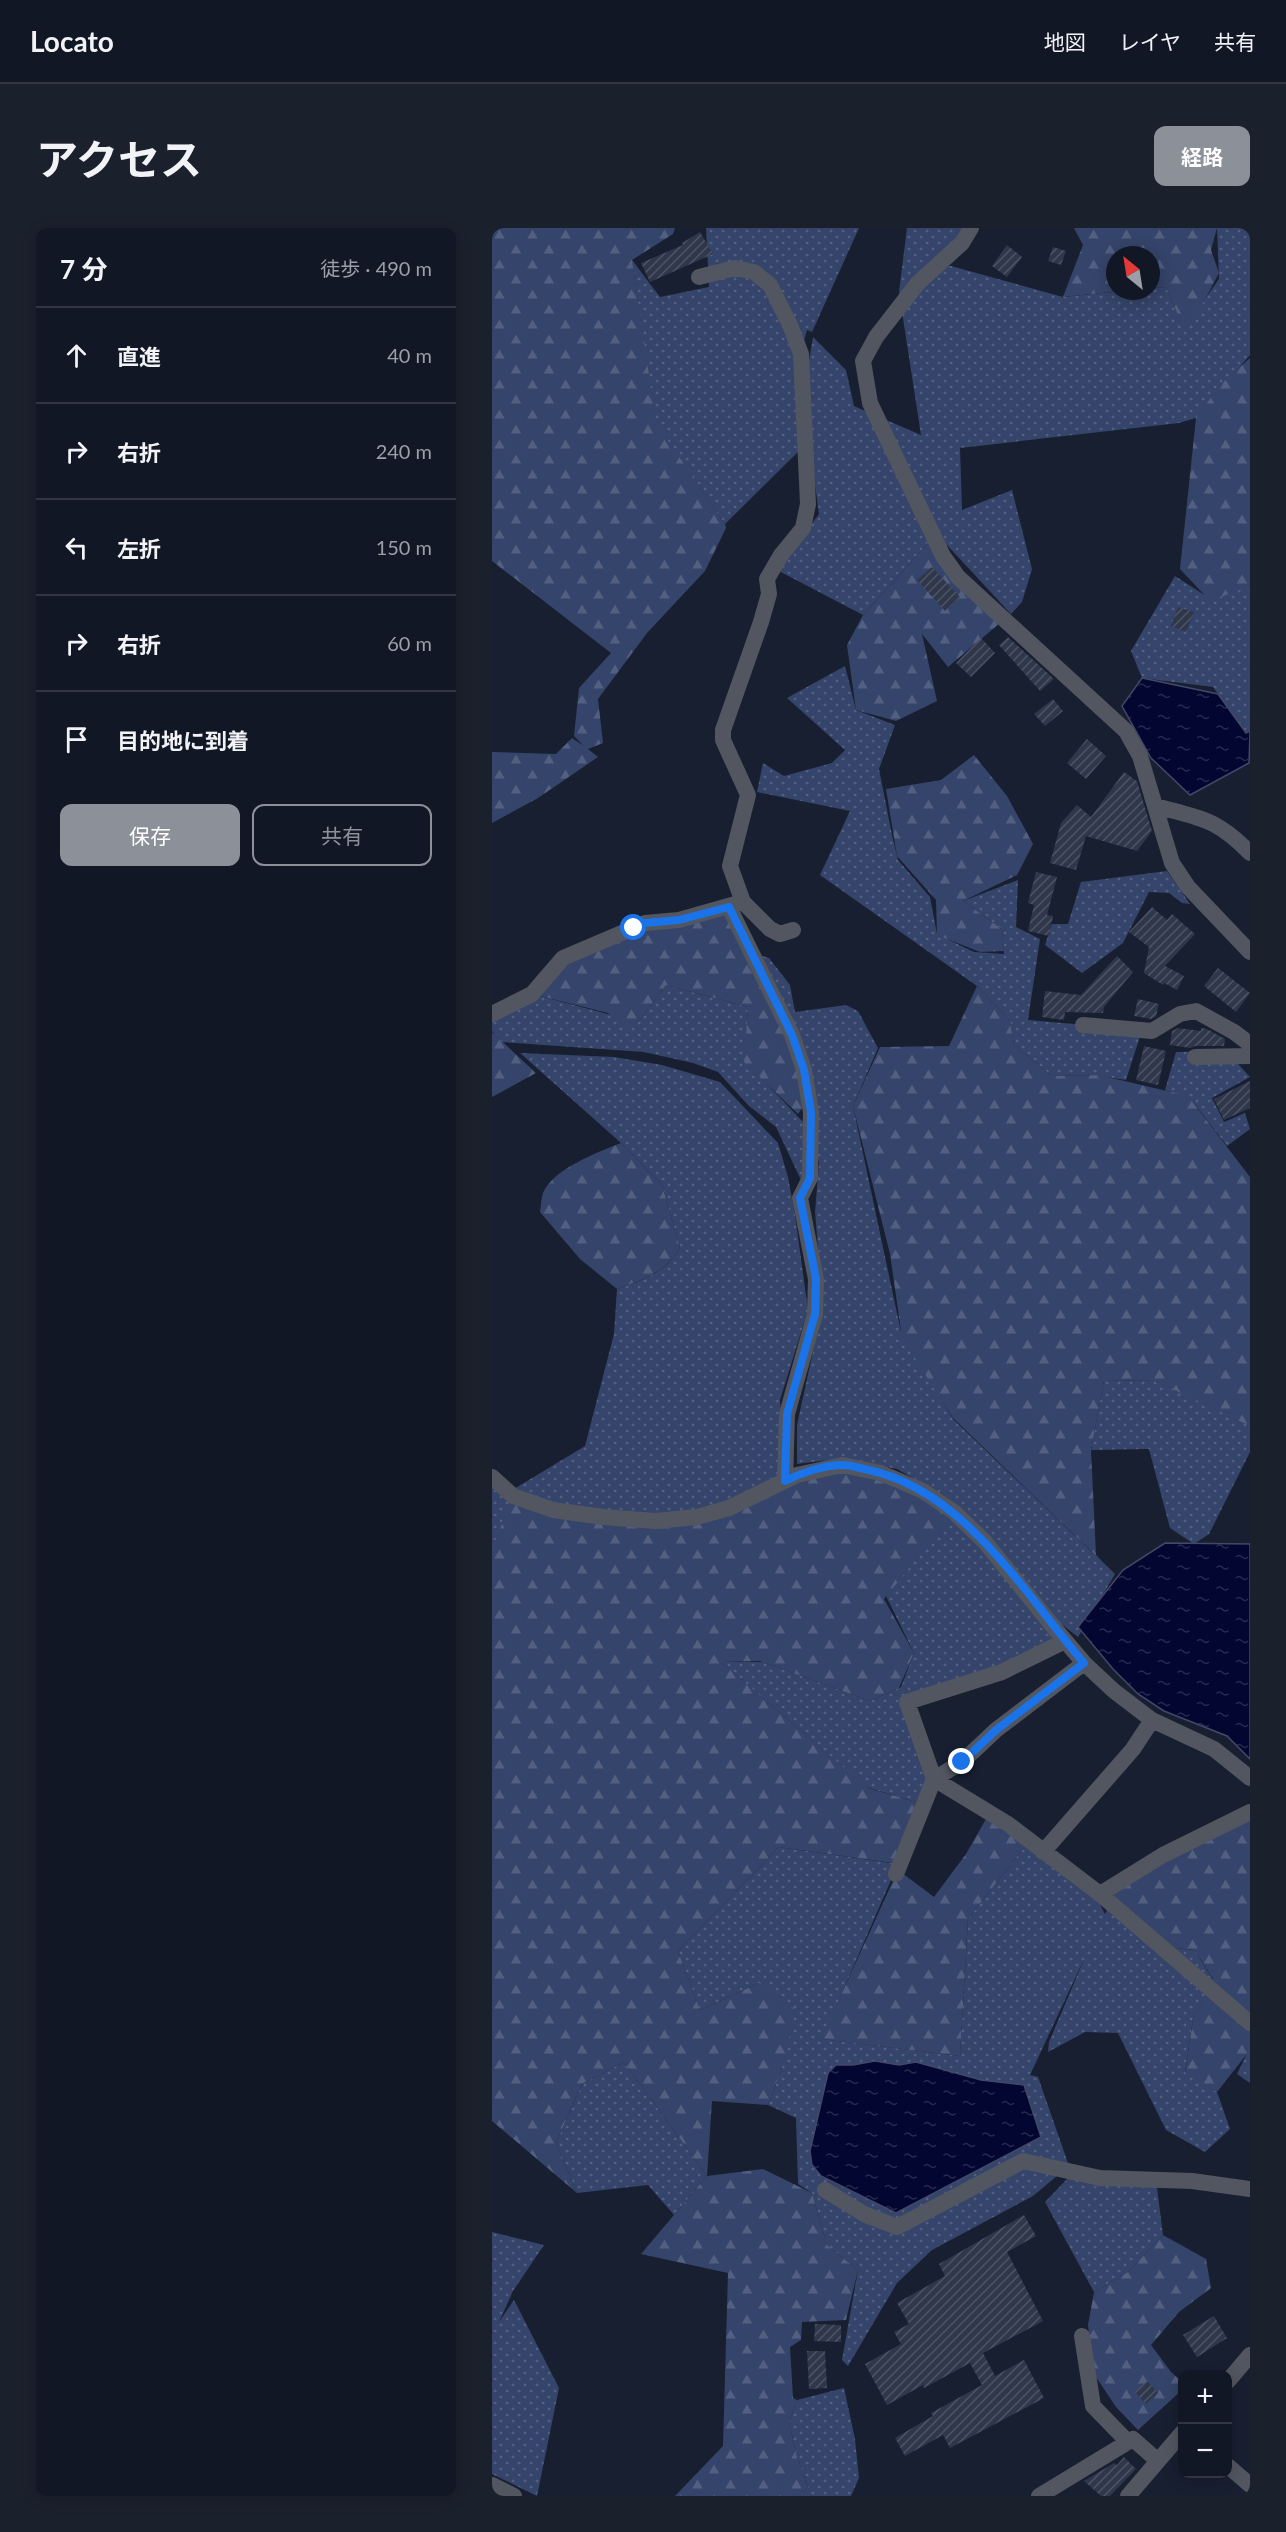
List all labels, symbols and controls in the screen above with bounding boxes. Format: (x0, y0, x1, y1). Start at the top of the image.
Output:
text: Locato (30, 24, 114, 58)
text: 地図 (1044, 29, 1086, 54)
text: レイヤ (1119, 29, 1181, 54)
text: 共有 (1214, 29, 1256, 54)
button: 経路 (1154, 126, 1250, 186)
text: アクセス (36, 134, 202, 184)
north arrow (1106, 246, 1160, 300)
text: 7 分 (60, 253, 107, 285)
text: 徒歩 · 490 m (320, 256, 432, 280)
icon: ahead (60, 339, 93, 372)
text: 直進 (117, 343, 161, 370)
text: 40 m (387, 343, 432, 367)
icon: right (60, 435, 93, 468)
text: 右折 (117, 439, 161, 466)
text: 240 m (376, 439, 432, 463)
icon: left (60, 531, 93, 564)
text: 左折 (117, 535, 161, 562)
text: 150 m (376, 535, 432, 559)
icon: right (60, 627, 93, 660)
text: 右折 (117, 631, 161, 658)
text: 60 m (387, 631, 432, 655)
icon: arrive (60, 723, 93, 756)
text: 目的地に到着 (117, 727, 249, 754)
button: 保存 (60, 804, 240, 866)
button: 共有 (252, 804, 432, 866)
route start (620, 914, 646, 940)
route end (948, 1748, 974, 1774)
map controls (1178, 2370, 1232, 2478)
button: + (1178, 2370, 1232, 2424)
button: − (1178, 2424, 1232, 2478)

